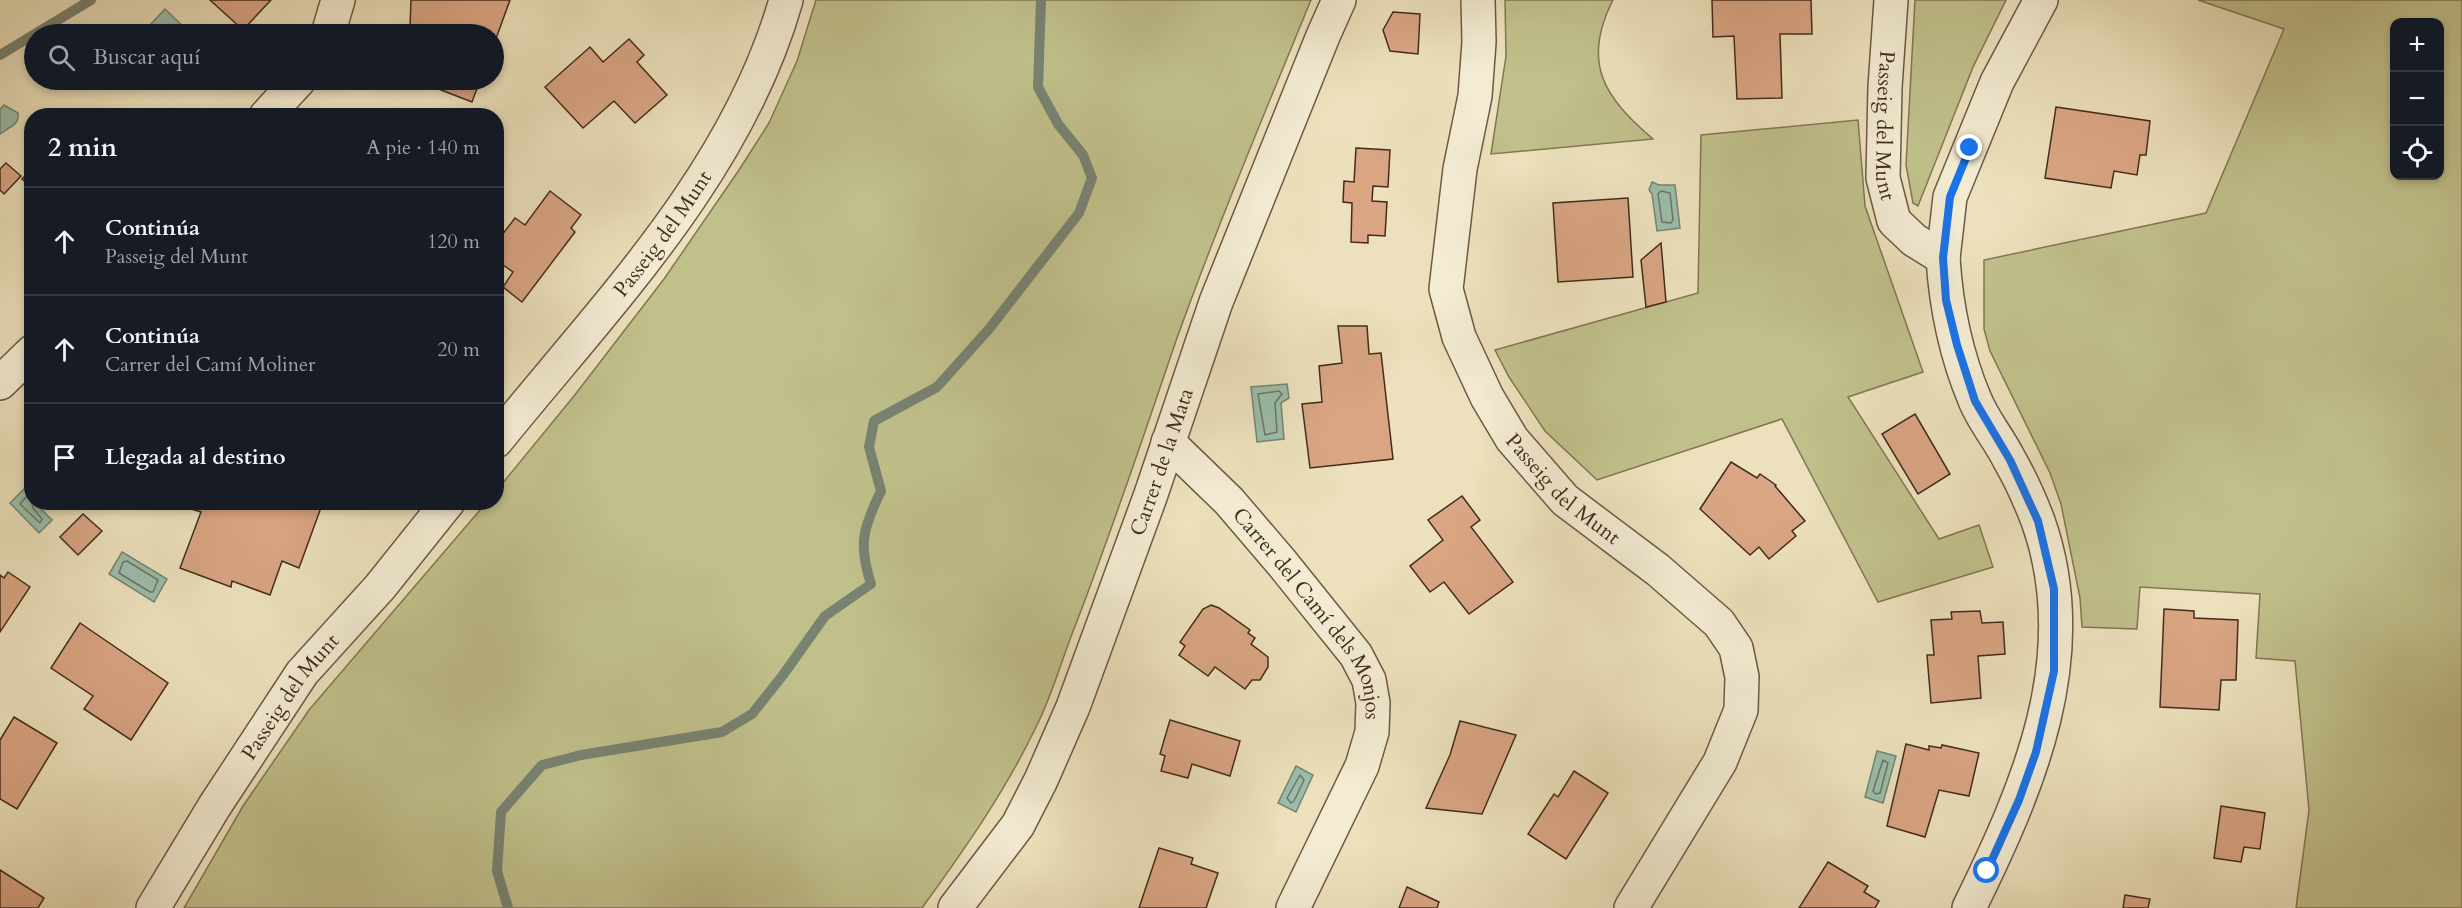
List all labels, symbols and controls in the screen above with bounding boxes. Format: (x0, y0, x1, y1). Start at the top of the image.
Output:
map controls (2390, 18, 2444, 180)
button: + (2390, 18, 2444, 72)
search box (24, 24, 504, 90)
icon: search (45, 41, 78, 74)
text: Buscar aquí (93, 42, 200, 72)
street label: Passeig del Munt (1868, 50, 1902, 204)
button: − (2390, 72, 2444, 126)
button: locate (2390, 126, 2444, 180)
text: 2 min (48, 130, 117, 165)
text: A pie · 140 m (366, 134, 480, 161)
route end (1956, 134, 1982, 160)
street label: Passeig del Munt (607, 165, 719, 303)
text: Continúa (105, 213, 200, 243)
icon: ahead (48, 225, 81, 258)
text: 120 m (427, 228, 480, 255)
text: Passeig del Munt (105, 243, 248, 270)
text: Continúa (105, 321, 200, 351)
icon: ahead (48, 333, 81, 366)
text: 20 m (437, 336, 480, 363)
text: Carrer del Camí Moliner (105, 351, 315, 378)
street label: Carrer de la Mata (1123, 384, 1201, 540)
street label: Passeig del Munt (1498, 427, 1626, 552)
icon: arrive (48, 441, 81, 474)
text: Llegada al destino (105, 442, 286, 472)
street label: Carrer del Camí dels Monjos (1226, 501, 1387, 720)
street label: Passeig del Munt (235, 627, 346, 766)
route start (1973, 857, 1999, 883)

